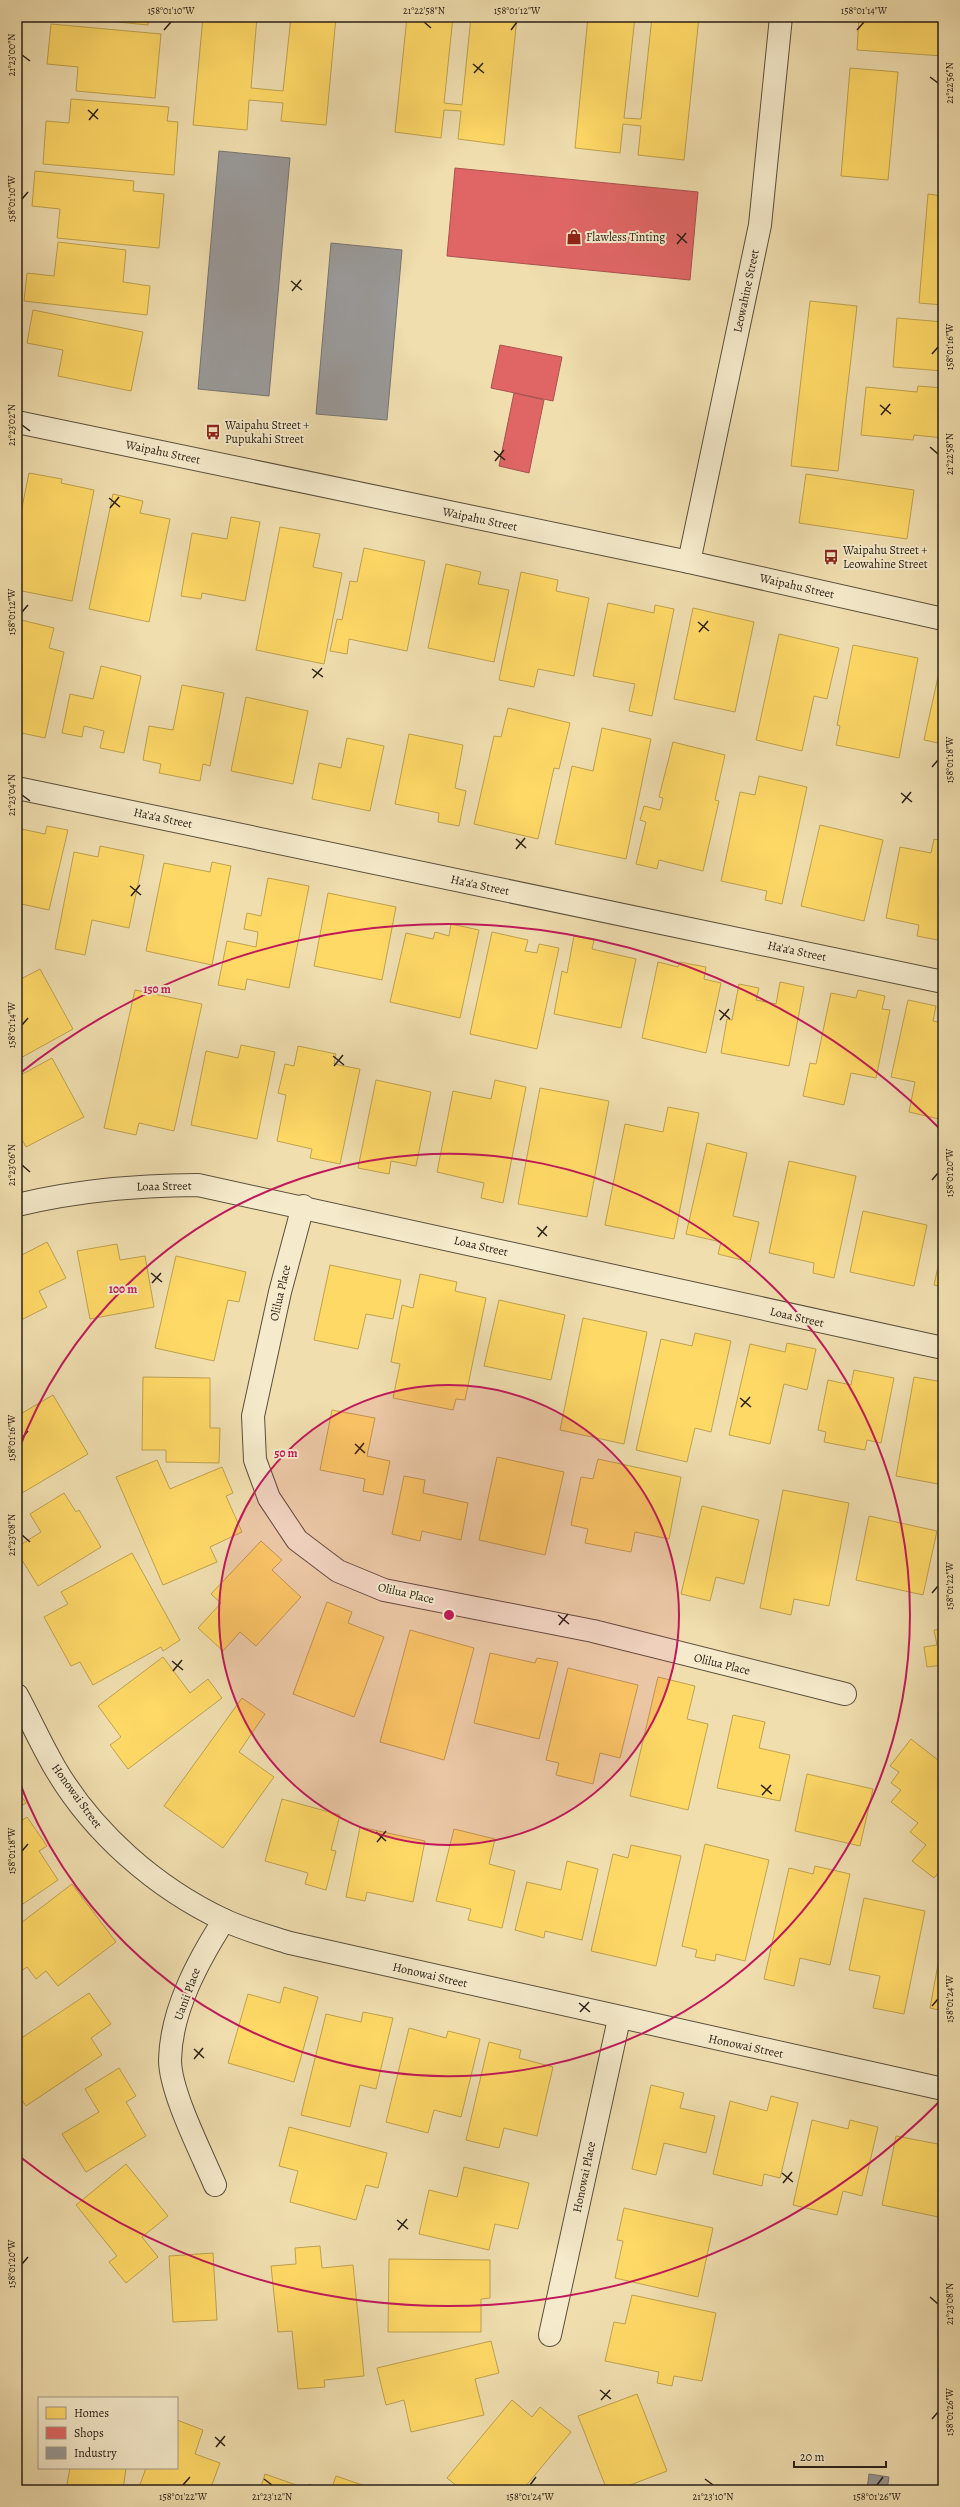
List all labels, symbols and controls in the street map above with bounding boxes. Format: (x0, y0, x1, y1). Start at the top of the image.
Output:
text: 158°01'10"W (147, 4, 195, 17)
text: 21°22'58"N (403, 4, 445, 17)
text: 158°01'12"W (494, 4, 541, 17)
text: 158°01'14"W (841, 4, 888, 17)
text: 21°23'00"N (5, 34, 18, 76)
text: 21°22'56"N (943, 62, 956, 104)
text: 158°01'10"W (5, 175, 18, 223)
shop icon: Flawless Tinting (565, 228, 583, 246)
place label: Flawless Tinting (586, 229, 665, 245)
street label: Leowahine Street (729, 248, 763, 334)
text: 158°01'16"W (943, 323, 956, 370)
text: 21°23'02"N (5, 404, 18, 446)
place label: Waipahu Street + Pupukahi Street (224, 417, 309, 447)
bus stop icon: Waipahu Street + Pupukahi Street (204, 423, 222, 441)
text: 21°22'58"N (943, 433, 956, 475)
street label: Waipahu Street (123, 436, 202, 468)
street label: Waipahu Street (440, 503, 519, 535)
place label: Waipahu Street + Leowahine Street (842, 542, 928, 572)
bus stop icon: Waipahu Street + Leowahine Street (822, 548, 840, 566)
street label: Waipahu Street (757, 569, 836, 602)
text: 158°01'12"W (5, 588, 18, 635)
text: 158°01'18"W (943, 736, 956, 783)
text: 21°23'04"N (5, 774, 18, 816)
street label: Ha'a'a Street (132, 804, 194, 832)
street label: Ha'a'a Street (449, 871, 511, 899)
street label: Ha'a'a Street (766, 937, 828, 965)
text: 150 m (143, 981, 171, 997)
text: 158°01'14"W (5, 1001, 18, 1048)
text: 21°23'06"N (5, 1144, 18, 1186)
text: 158°01'20"W (943, 1148, 956, 1197)
street label: Loaa Street (136, 1178, 192, 1194)
street label: Loaa Street (452, 1232, 510, 1260)
street label: Olilua Place (266, 1263, 294, 1323)
text: 100 m (109, 1281, 137, 1297)
street label: Loaa Street (768, 1303, 826, 1331)
text: 158°01'16"W (5, 1414, 18, 1461)
text: 50 m (274, 1445, 298, 1461)
text: 21°23'08"N (5, 1514, 18, 1556)
text: 158°01'22"W (943, 1561, 956, 1610)
street label: Olilua Place (376, 1579, 436, 1607)
centre of rings (442, 1608, 456, 1622)
street label: Olilua Place (692, 1649, 752, 1679)
street label: Honowai Street (48, 1760, 106, 1832)
text: 158°01'18"W (5, 1827, 18, 1874)
street label: Honowai Street (391, 1959, 469, 1991)
street label: Uanii Place (170, 1966, 204, 2022)
text: 158°01'24"W (943, 1974, 956, 2023)
street label: Honowai Street (707, 2030, 785, 2062)
street label: Honowai Place (569, 2140, 599, 2214)
text: 158°01'20"W (5, 2239, 18, 2288)
text: 21°23'08"N (943, 2283, 956, 2325)
text: 158°01'26"W (943, 2387, 956, 2436)
legend (38, 2397, 178, 2469)
text: Homes (74, 2405, 109, 2421)
text: Shops (74, 2425, 104, 2441)
scale bar (794, 2443, 886, 2469)
text: Industry (74, 2445, 117, 2461)
text: 20 m (800, 2449, 824, 2465)
text: 158°01'22"W (159, 2490, 208, 2503)
text: 21°23'12"N (252, 2490, 292, 2503)
text: 158°01'24"W (506, 2490, 555, 2503)
text: 21°23'10"N (693, 2490, 733, 2503)
text: 158°01'26"W (853, 2490, 902, 2503)

